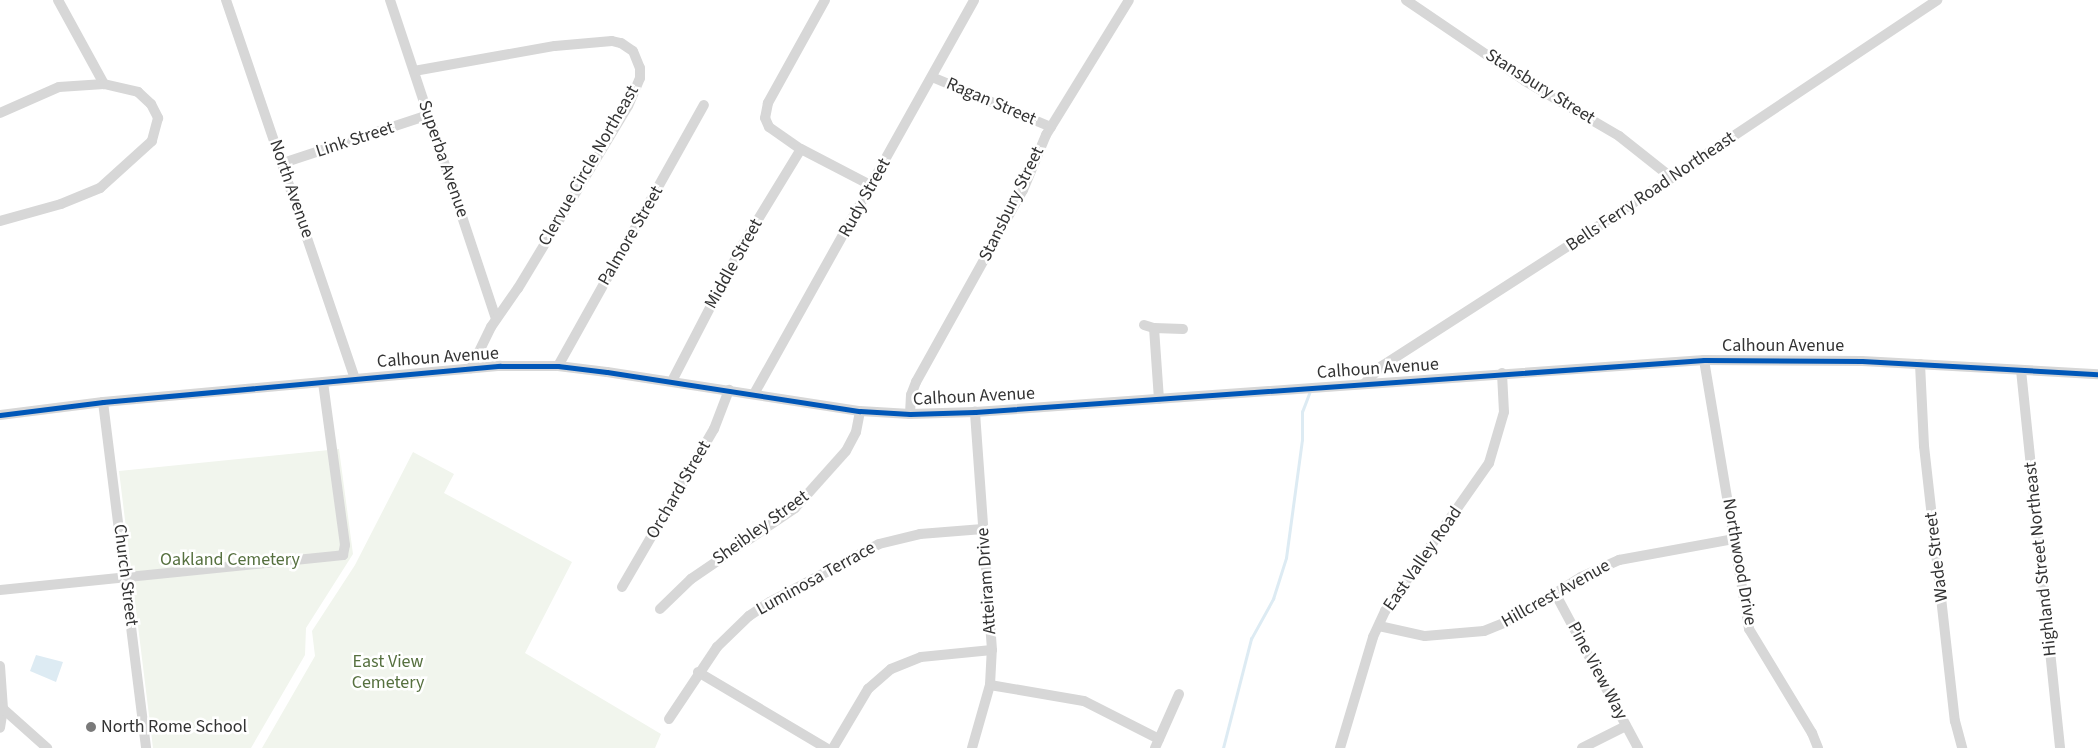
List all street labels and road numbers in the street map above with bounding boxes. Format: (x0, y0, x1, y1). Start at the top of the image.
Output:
street label: Stansbury Street (1481, 45, 1599, 129)
street label: Ragan Street (943, 73, 1039, 131)
street label: Clervue Circle Northeast (534, 82, 644, 250)
street label: Superba Avenue (413, 98, 473, 220)
street label: Link Street (313, 117, 397, 163)
street label: Bells Ferry Road Northeast (1562, 127, 1740, 257)
street label: North Avenue (264, 137, 318, 241)
street label: Stansbury Street (975, 143, 1049, 265)
street label: Rudy Street (834, 155, 896, 241)
street label: Palmore Street (594, 182, 668, 290)
street label: Middle Street (700, 215, 768, 313)
street label: Calhoun Avenue (1722, 335, 1844, 357)
street label: Calhoun Avenue (376, 343, 500, 373)
street label: Calhoun Avenue (1316, 354, 1440, 384)
street label: Calhoun Avenue (912, 383, 1036, 411)
street label: Orchard Street (642, 437, 716, 543)
street label: Highland Street Northeast (2020, 461, 2062, 657)
street label: Sheibley Street (709, 486, 813, 570)
street label: Northwood Drive (1717, 497, 1761, 627)
street label: East Valley Road (1379, 503, 1467, 615)
street label: Wade Street (1921, 511, 1953, 603)
street label: Church Street (108, 523, 142, 627)
street label: Atteiram Drive (972, 527, 1002, 635)
street label: Luminosa Terrace (753, 537, 879, 621)
street label: Hillcrest Avenue (1498, 555, 1614, 633)
street label: Pine View Way (1562, 618, 1632, 724)

